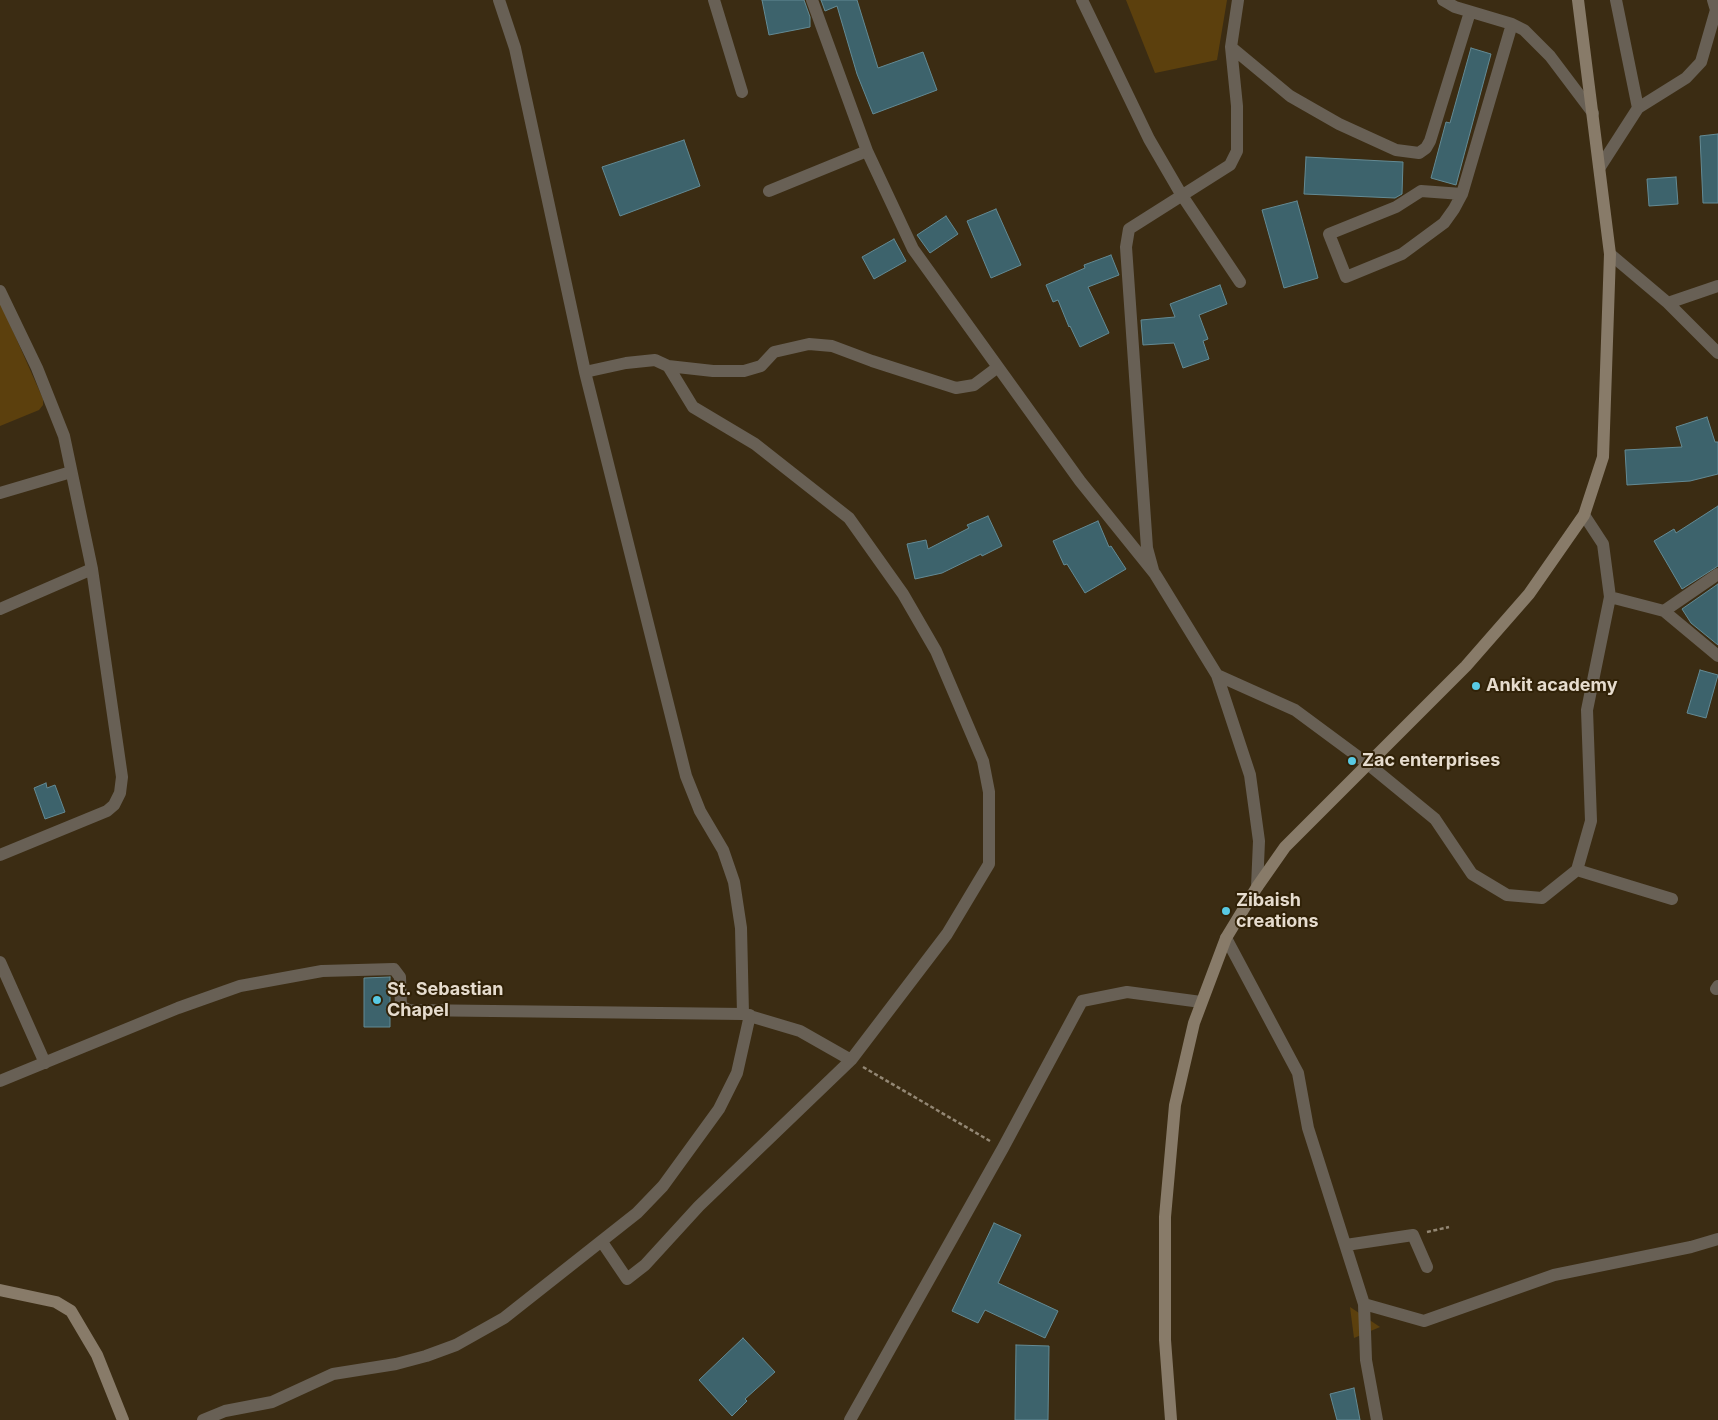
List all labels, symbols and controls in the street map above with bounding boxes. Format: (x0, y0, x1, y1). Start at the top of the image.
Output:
place label: Ankit academy (1486, 675, 1618, 697)
marker: Ankit academy (1470, 680, 1482, 692)
place label: Zac enterprises (1362, 750, 1500, 772)
marker: Zac enterprises (1346, 755, 1358, 767)
place label: Zibaish creations (1236, 890, 1319, 932)
marker: Zibaish creations (1220, 905, 1232, 917)
place label: St. Sebastian Chapel (387, 979, 503, 1022)
marker: St. Sebastian Chapel (371, 994, 383, 1006)

